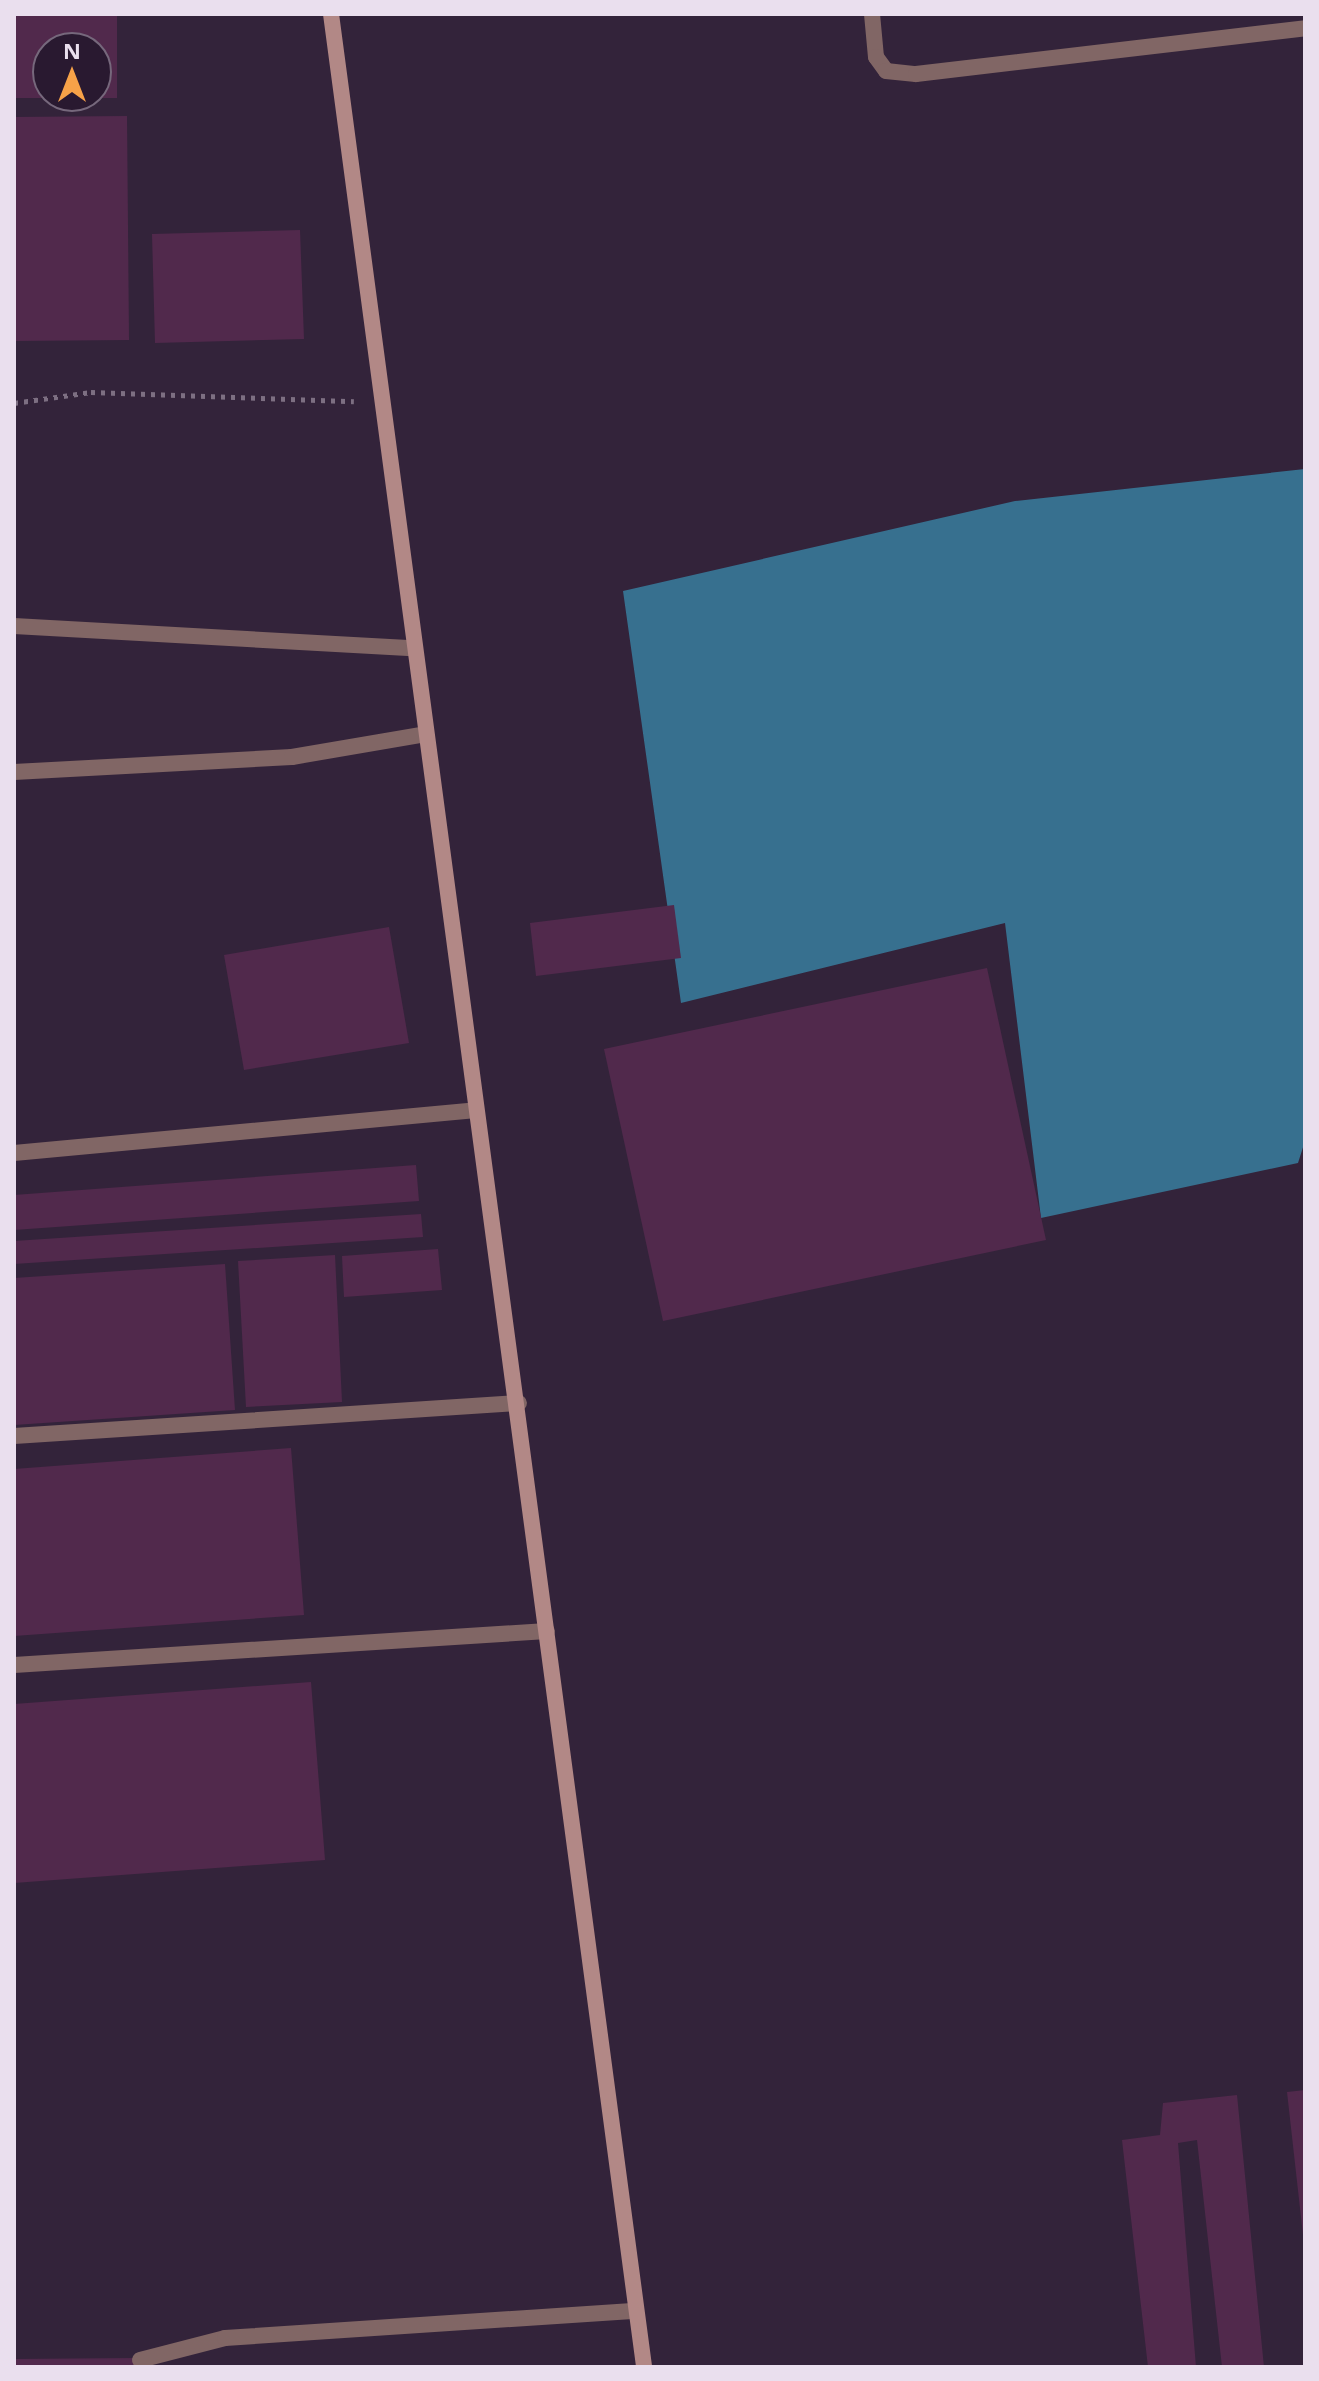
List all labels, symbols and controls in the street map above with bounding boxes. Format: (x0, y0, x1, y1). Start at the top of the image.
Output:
north arrow (32, 32, 112, 112)
text: N (63, 35, 81, 65)

